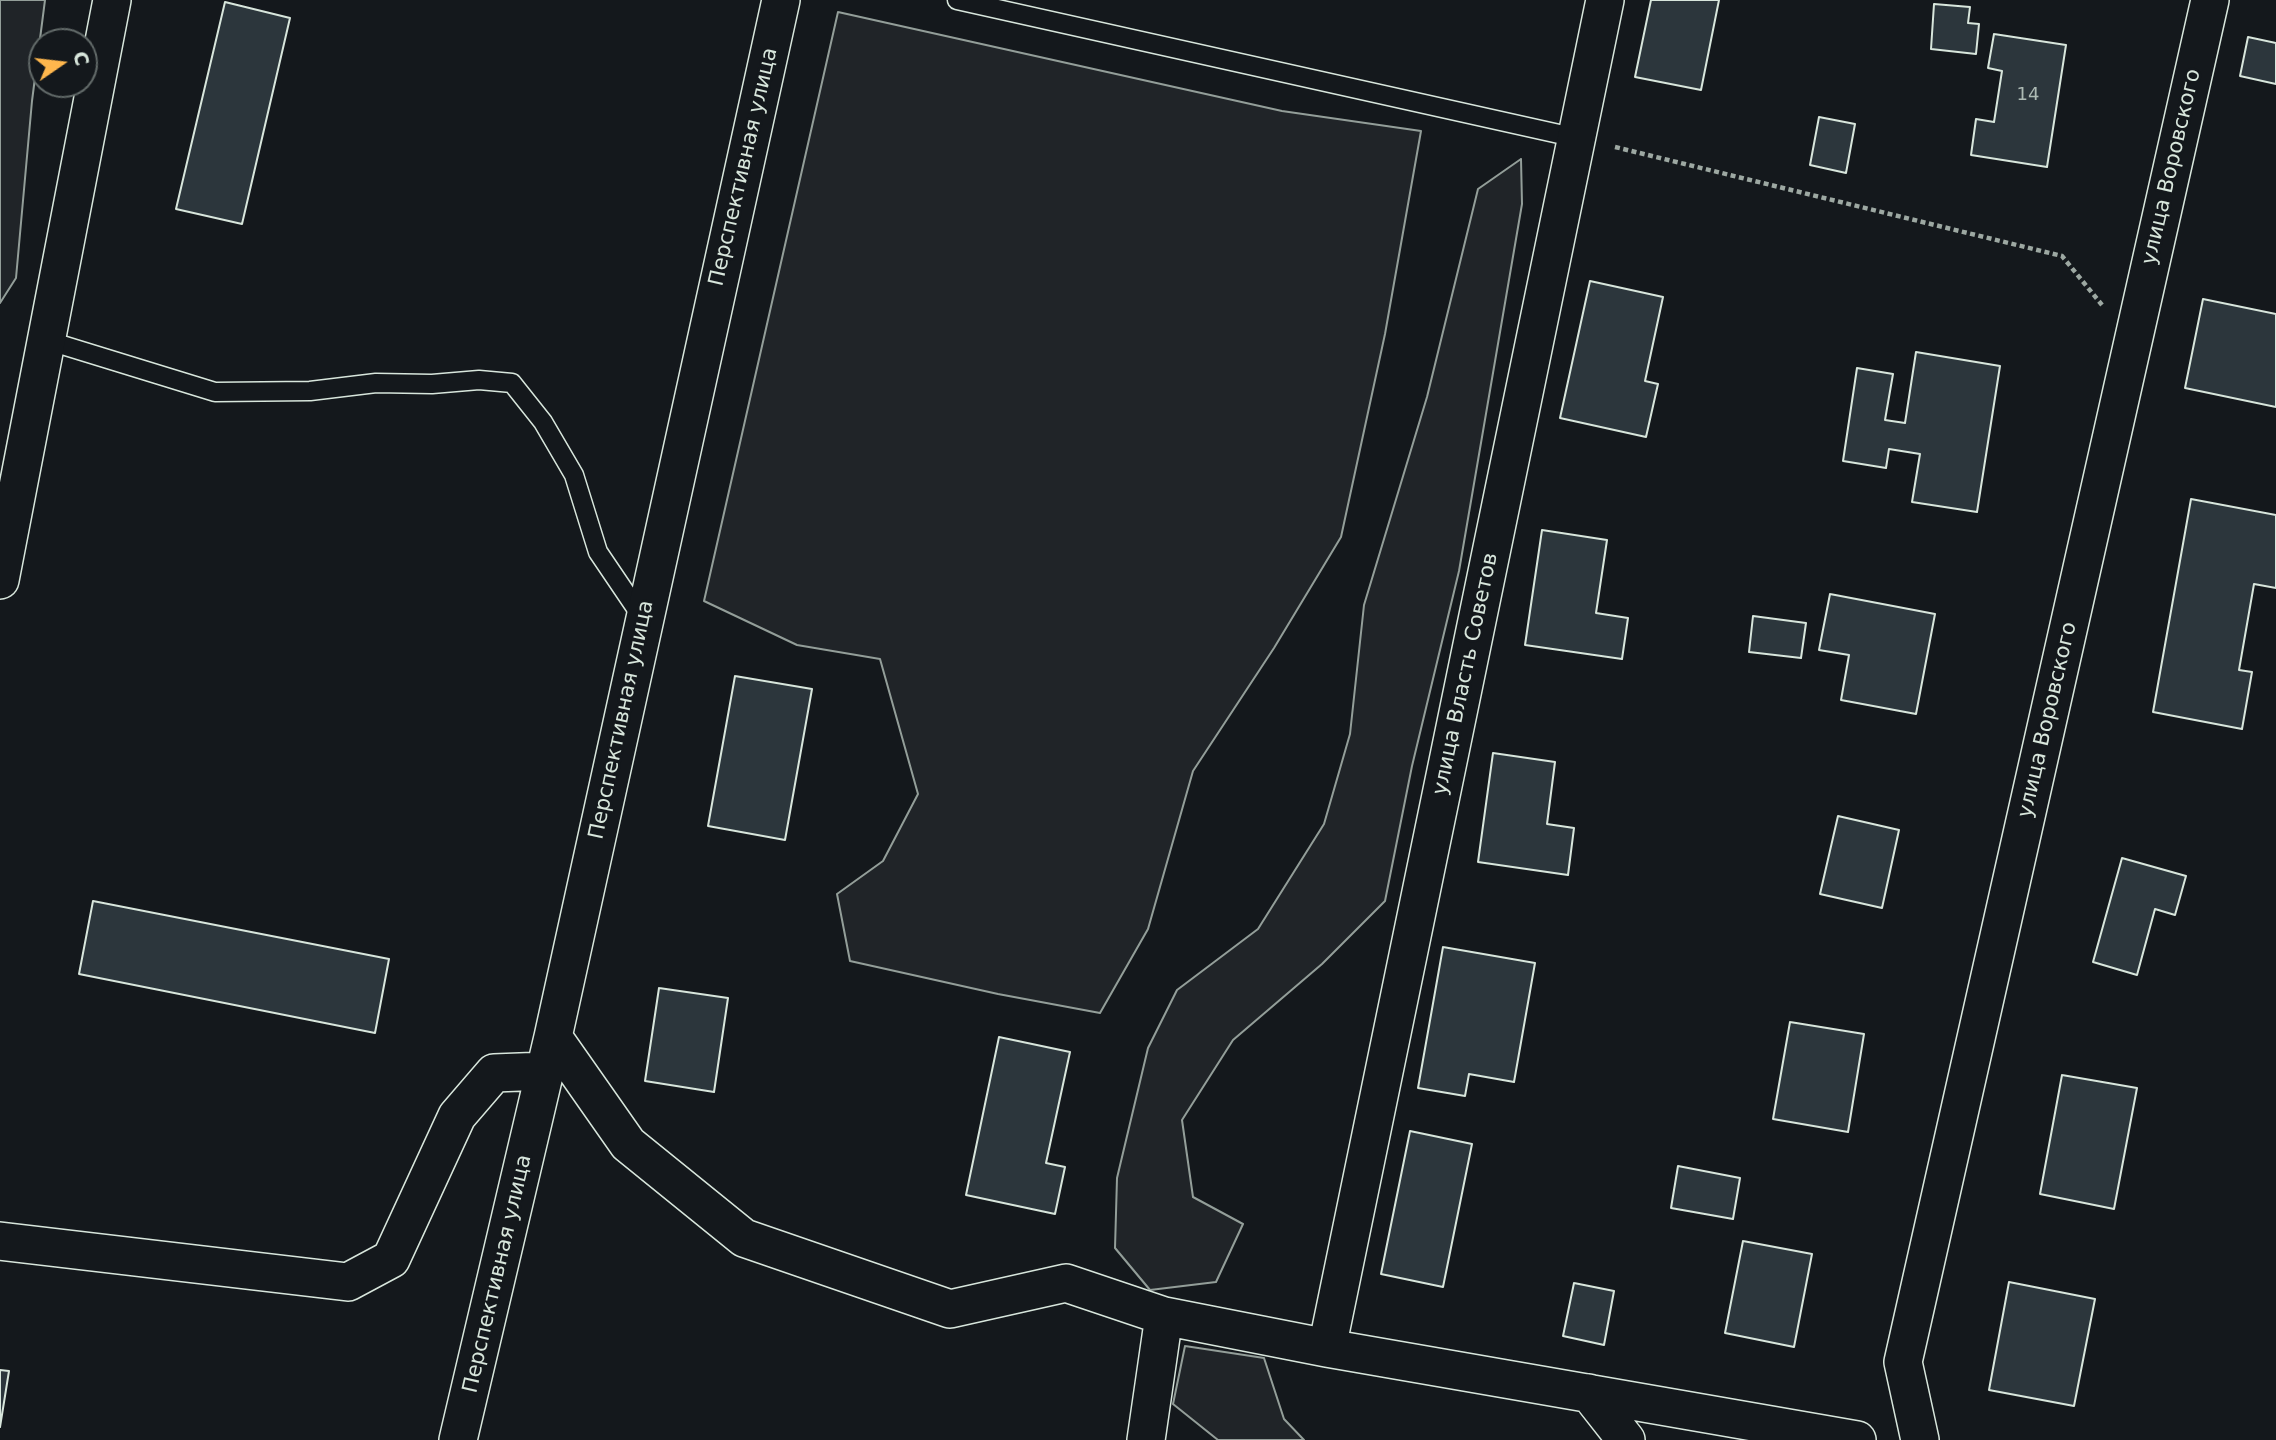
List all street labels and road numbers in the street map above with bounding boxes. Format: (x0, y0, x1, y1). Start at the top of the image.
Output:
street label: Перспективная улица (704, 45, 784, 289)
street label: улица Воровского (2137, 67, 2207, 267)
street label: улица Власть Советов (1428, 551, 1504, 797)
street label: Перспективная улица (584, 598, 660, 842)
street label: улица Воровского (2013, 620, 2083, 820)
street label: Перспективная улица (458, 1152, 538, 1396)

